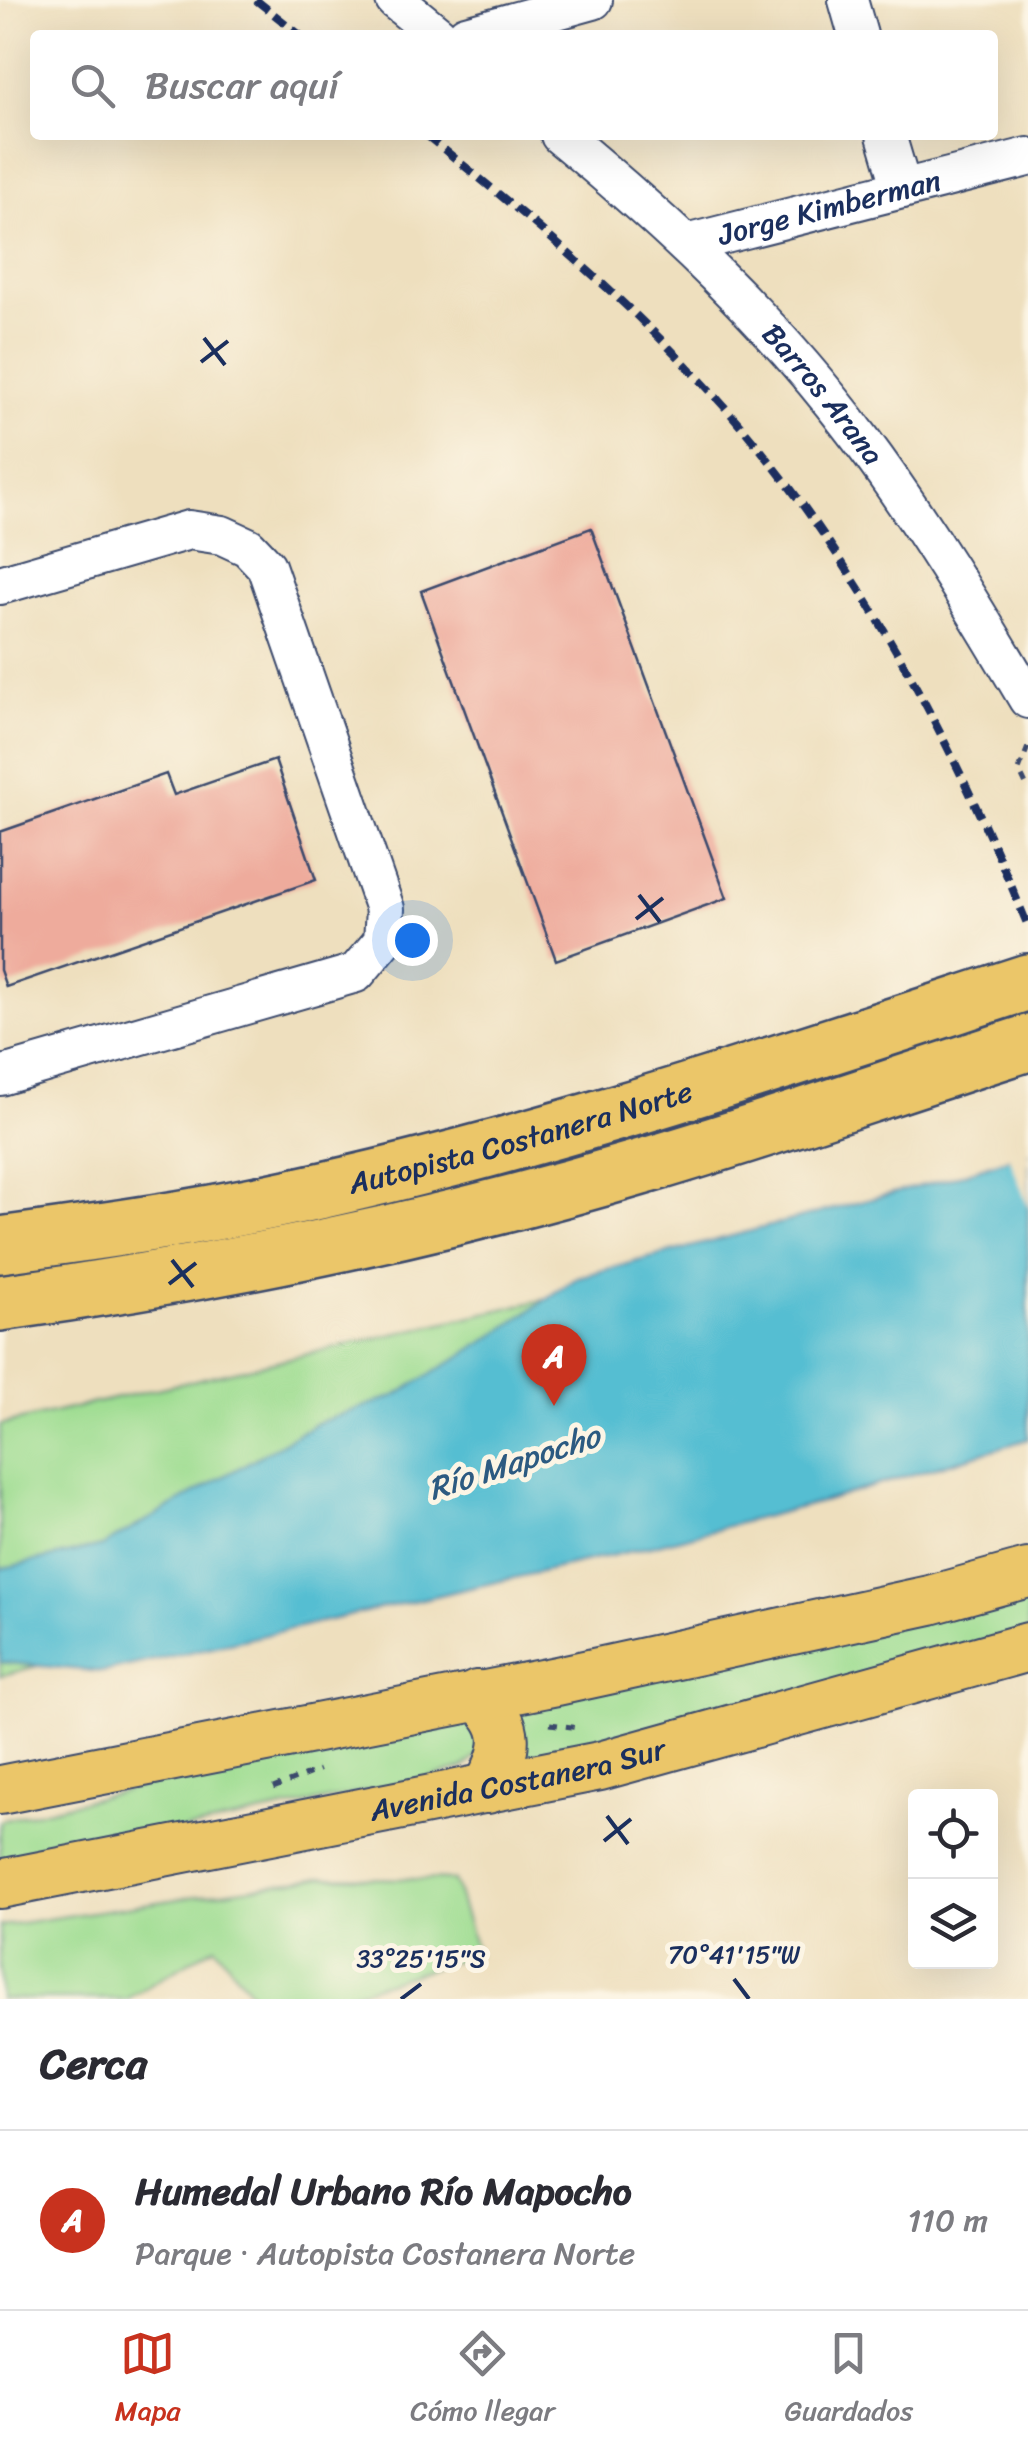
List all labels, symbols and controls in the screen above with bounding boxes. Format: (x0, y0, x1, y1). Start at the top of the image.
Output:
search box (30, 30, 998, 140)
text: Buscar aquí (145, 52, 339, 119)
icon: search (65, 58, 120, 113)
street label: Jorge Kimberman (711, 153, 947, 262)
street label: Barros Arana (748, 310, 899, 477)
your location (387, 915, 438, 966)
street label: Autopista Costanera Norte (342, 1064, 699, 1211)
pin: A (522, 1324, 586, 1406)
water label: Río Mapocho (421, 1407, 610, 1517)
street label: Avenida Costanera Sur (364, 1722, 674, 1838)
map controls (908, 1789, 998, 1969)
button: locate (908, 1789, 998, 1879)
button: layers (908, 1879, 998, 1969)
text: 70°41'15"W (668, 1932, 801, 1977)
text: 33°25'15"S (356, 1936, 486, 1981)
text: Cerca (40, 2027, 147, 2101)
text: Humedal Urbano Río Mapocho (135, 2158, 632, 2225)
text: A (62, 2192, 83, 2249)
text: 110 m (907, 2192, 988, 2249)
text: Parque · Autopista Costanera Norte (135, 2225, 635, 2282)
tab: Mapa (115, 2326, 181, 2435)
tab: Cómo llegar (410, 2326, 555, 2435)
tab: Guardados (785, 2326, 913, 2435)

